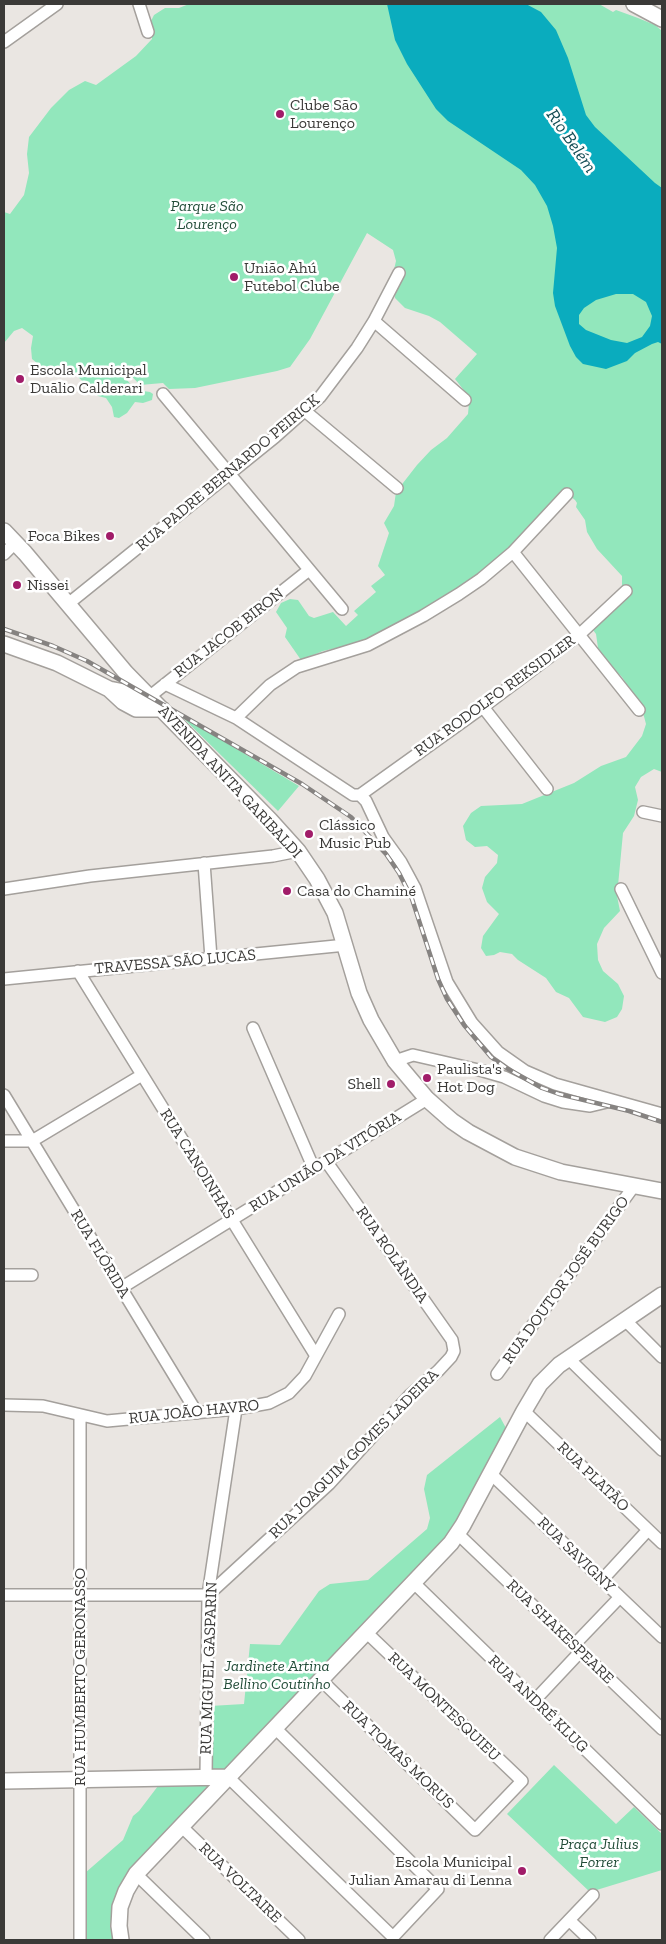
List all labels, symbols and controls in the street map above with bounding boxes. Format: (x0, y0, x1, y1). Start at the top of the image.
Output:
place label: Clube São Lourenço (290, 95, 358, 133)
water label: Rio Belém (541, 105, 601, 177)
marker: Clube São Lourenço (274, 108, 286, 120)
park label: Parque São Lourenço (170, 196, 244, 234)
place label: União Ahú Futebol Clube (244, 258, 340, 296)
marker: União Ahú Futebol Clube (228, 271, 240, 283)
place label: Escola Municipal Duãlio Calderari (30, 360, 147, 398)
marker: Escola Municipal Duãlio Calderari (14, 373, 26, 385)
street label: RUA PADRE BERNARDO PEIRICK (132, 391, 324, 555)
place label: Foca Bikes (28, 526, 100, 546)
marker: Foca Bikes (104, 530, 116, 542)
place label: Nissei (27, 575, 69, 595)
marker: Nissei (11, 579, 23, 591)
street label: RUA JACOB BIRON (170, 584, 288, 682)
street label: RUA RODOLFO REKSIDLER (411, 631, 579, 761)
street label: AVENIDA ANITA GARIBALDI (154, 702, 306, 862)
place label: Clássico Music Pub (319, 815, 391, 853)
marker: Clássico Music Pub (303, 828, 315, 840)
place label: Casa do Chaminé (297, 881, 416, 901)
marker: Casa do Chaminé (281, 885, 293, 897)
street label: TRAVESSA SÃO LUCAS (93, 945, 257, 979)
place label: Paulista's Hot Dog (437, 1059, 502, 1097)
marker: Paulista's Hot Dog (421, 1072, 433, 1084)
place label: Shell (347, 1074, 381, 1094)
marker: Shell (385, 1078, 397, 1090)
street label: RUA CANOINHAS (155, 1105, 239, 1223)
street label: RUA UNIÃO DA VITÓRIA (246, 1107, 404, 1217)
street label: RUA DOUTOR JOSÉ BURIGO (499, 1192, 633, 1368)
street label: RUA ROLÂNDIA (352, 1203, 432, 1307)
street label: RUA FLÓRIDA (66, 1206, 134, 1302)
street label: RUA JOAQUIM GOMES LADEIRA (265, 1365, 443, 1543)
street label: RUA JOÃO HAVRO (128, 1396, 260, 1428)
street label: RUA PLATÃO (553, 1438, 633, 1516)
street label: RUA SAVIGNY (533, 1513, 619, 1597)
street label: RUA HUMBERTO GERONASSO (70, 1568, 90, 1786)
street label: RUA SHAKESPEARE (502, 1576, 618, 1688)
street label: RUA MIGUEL GASPARIN (196, 1581, 222, 1755)
street label: RUA MONTESQUIEU (384, 1648, 504, 1766)
street label: RUA ANDRÉ KLUG (484, 1651, 592, 1757)
park label: Jardinete Artina Bellino Coutinho (223, 1656, 331, 1694)
street label: RUA TOMAS MORUS (338, 1697, 458, 1813)
park label: Praça Julius Forrer (559, 1834, 639, 1872)
street label: RUA VOLTAIRE (195, 1839, 285, 1927)
place label: Escola Municipal Julian Amarau di Lenna (349, 1852, 512, 1890)
marker: Escola Municipal Julian Amarau di Lenna (516, 1865, 528, 1877)

